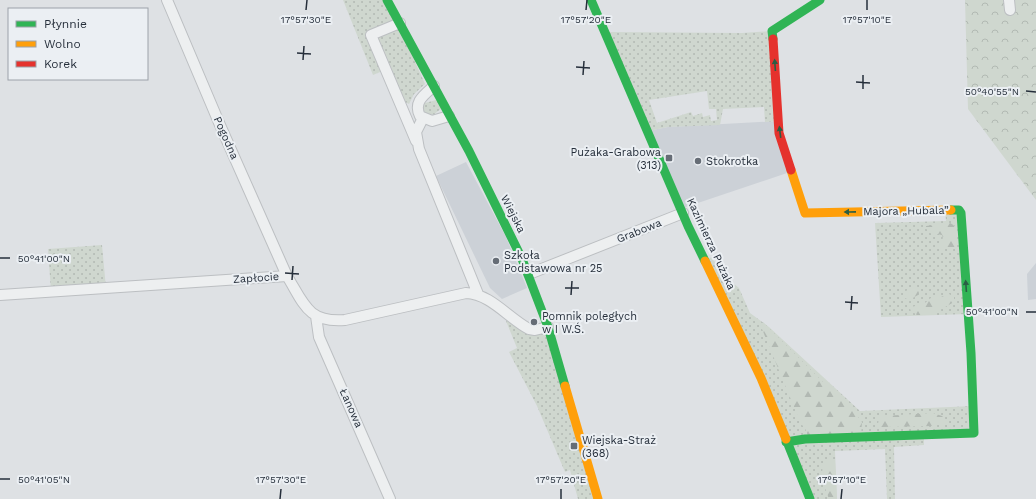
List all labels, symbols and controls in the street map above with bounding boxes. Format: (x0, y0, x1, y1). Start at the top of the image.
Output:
legend (8, 8, 148, 80)
text: 17°57'30"E (281, 14, 331, 25)
text: 17°57'20"E (561, 14, 611, 25)
text: 17°57'10"E (843, 14, 891, 25)
text: Płynnie (44, 17, 87, 31)
text: Wolno (44, 37, 81, 51)
text: Korek (44, 57, 77, 71)
one-way arrow (771, 59, 778, 71)
text: 50°40'55"N (965, 86, 1019, 97)
street label: Pogodna (211, 115, 241, 161)
one-way arrow (777, 126, 783, 138)
place label: Pużaka-Grabowa (313) (570, 146, 661, 172)
marker: Pużaka-Grabowa (313) (664, 153, 674, 163)
place label: Stokrotka (706, 155, 758, 168)
marker: Stokrotka (693, 156, 703, 166)
street label: Wiejska (498, 193, 528, 235)
street label: Kazimierza Pużaka (684, 196, 738, 292)
street label: Majora „Hubala” (863, 204, 949, 218)
one-way arrow (843, 209, 856, 215)
street label: Grabowa (615, 216, 663, 246)
place label: Szkoła Podstawowa nr 25 (504, 249, 602, 275)
text: 50°41'00"N (18, 253, 70, 264)
marker: Szkoła Podstawowa nr 25 (491, 256, 501, 266)
street label: Zapłocie (233, 270, 279, 286)
one-way arrow (963, 280, 970, 292)
text: 50°41'00"N (966, 306, 1018, 317)
place label: Pomnik poległych w I W.Ś. (542, 310, 637, 336)
marker: Pomnik poległych w I W.Ś. (529, 317, 539, 327)
street label: Łanowa (337, 386, 365, 430)
place label: Wiejska-Straż (368) (582, 434, 656, 460)
marker: Wiejska-Straż (368) (569, 441, 579, 451)
text: 50°41'05"N (18, 474, 70, 485)
text: 17°57'30"E (256, 474, 306, 485)
text: 17°57'20"E (536, 474, 586, 485)
text: 17°57'10"E (818, 474, 866, 485)

